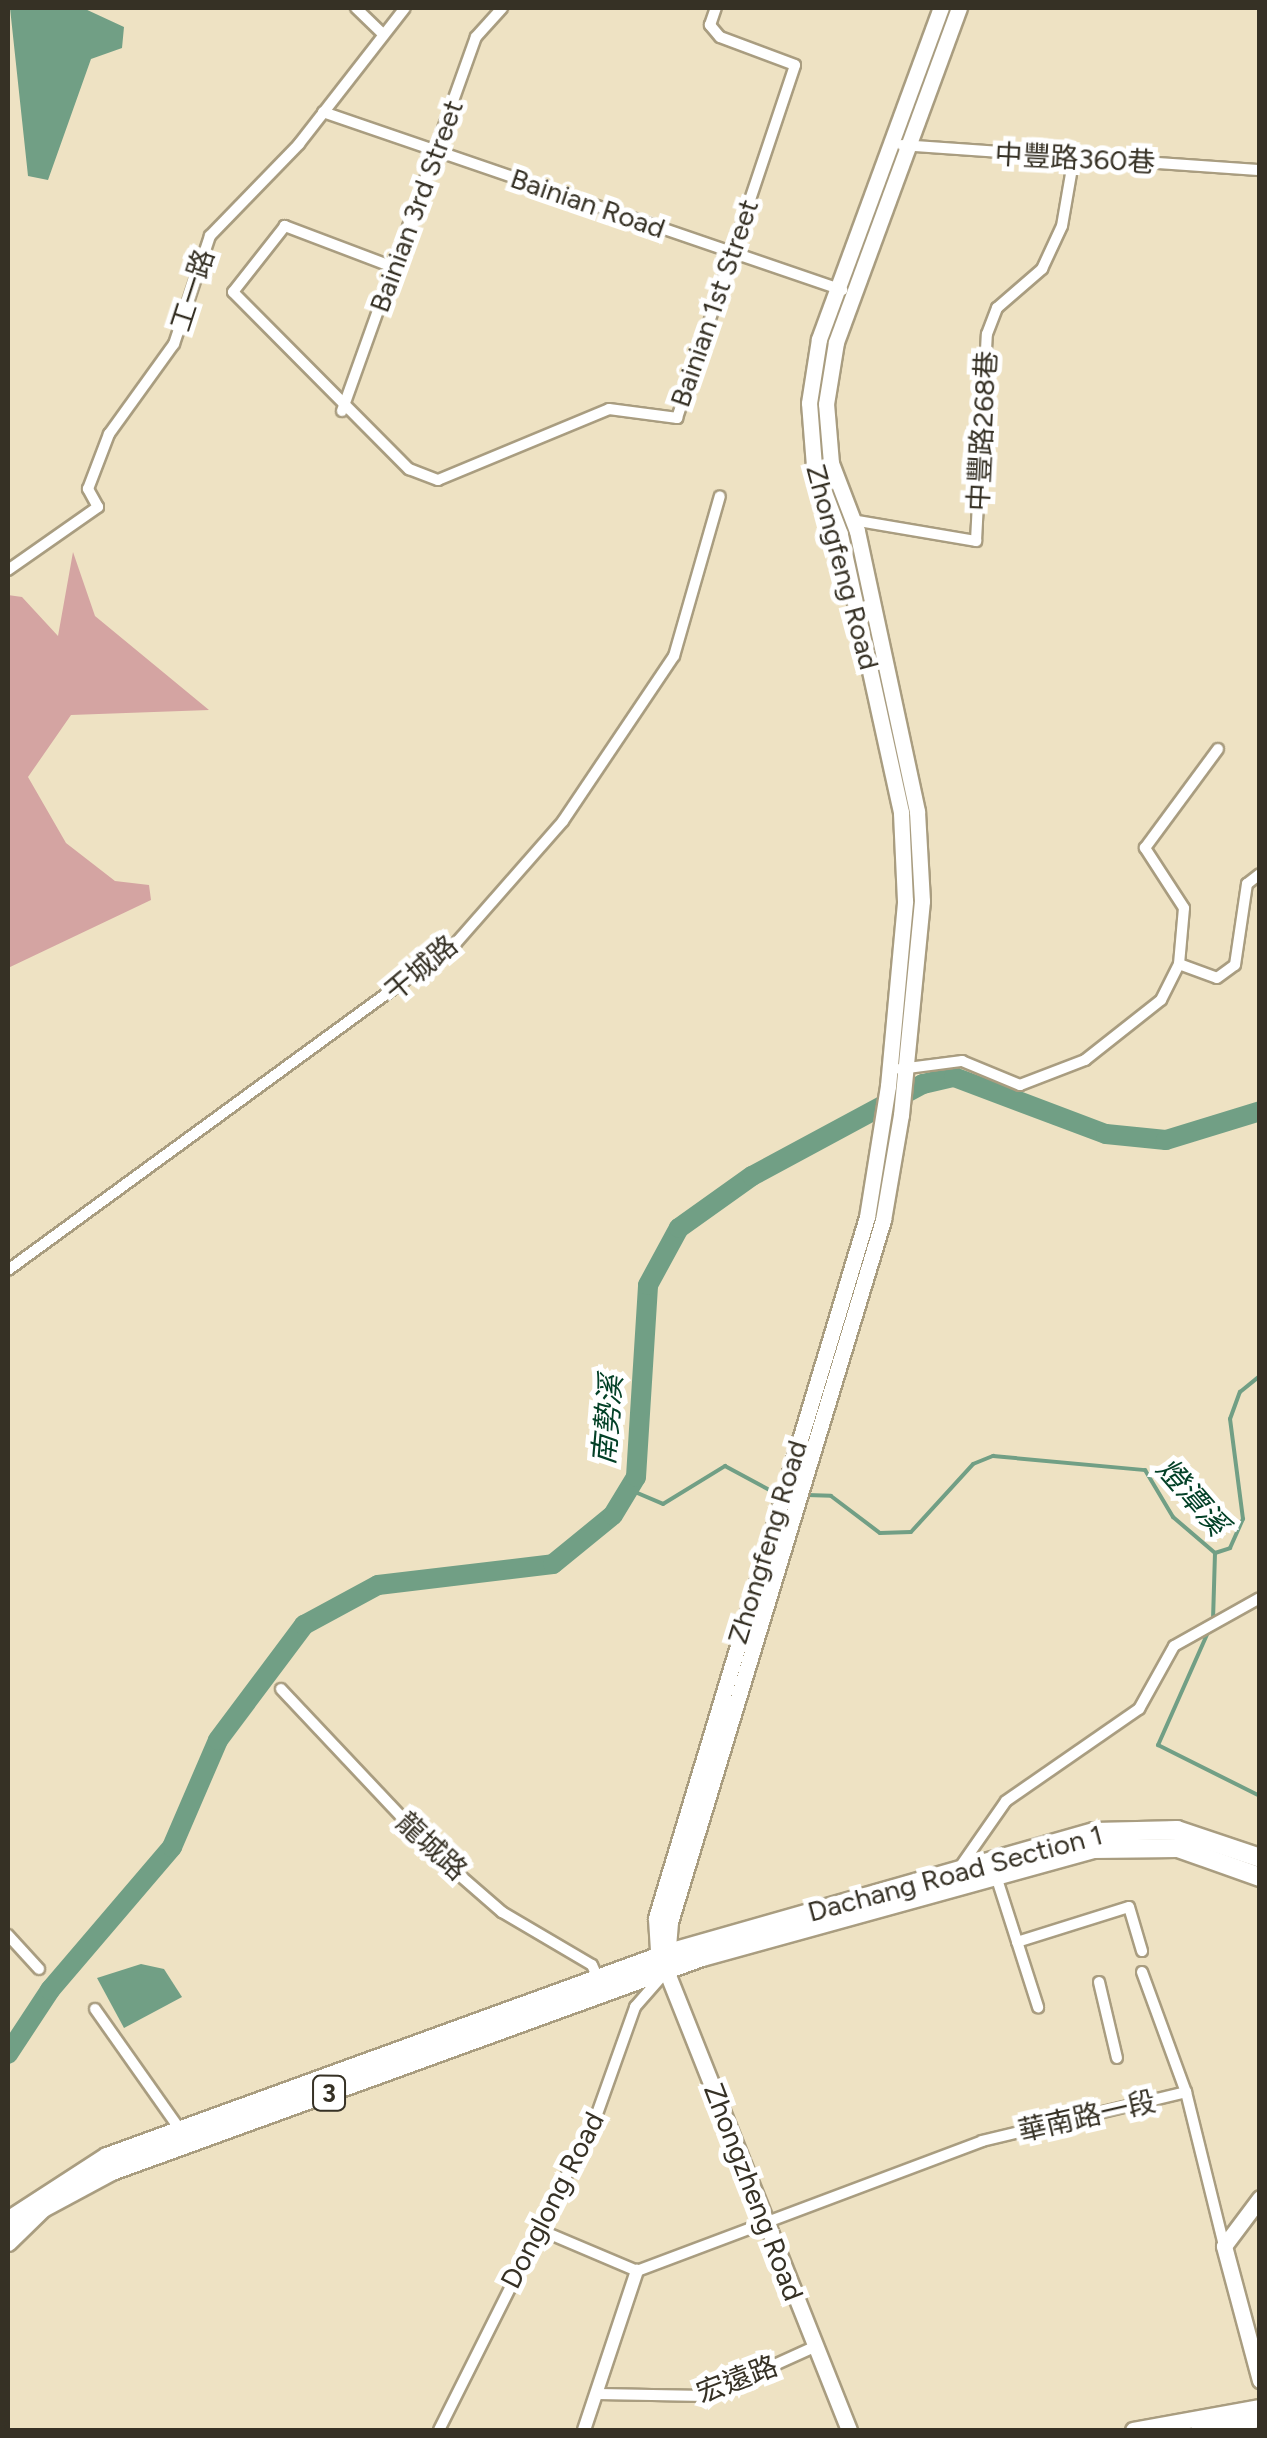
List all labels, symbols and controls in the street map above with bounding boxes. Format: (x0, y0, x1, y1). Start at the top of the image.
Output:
street label: Bainian 3rd Street (362, 95, 470, 317)
street label: 中豐路360巷 (994, 137, 1156, 179)
street label: Bainian Road (506, 161, 670, 245)
street label: Bainian 1st Street (663, 195, 765, 411)
street label: 工一路 (163, 245, 221, 335)
street label: 中豐路268巷 (961, 350, 1003, 512)
street label: Zhongfeng Road (799, 461, 887, 673)
street label: 干城路 (378, 928, 464, 1008)
water label: 南勢溪 (586, 1374, 630, 1466)
street label: Zhongfeng Road (720, 1436, 814, 1648)
water label: 燈潭溪 (1149, 1451, 1235, 1543)
street label: 龍城路 (390, 1805, 474, 1887)
street label: Dachang Road Section 1 (804, 1817, 1106, 1929)
road number: 3 (312, 2073, 346, 2113)
street label: Zhongzheng Road (697, 2079, 811, 2305)
street label: 華南路一段 (1015, 2084, 1159, 2148)
street label: Donglong Road (493, 2106, 611, 2294)
street label: 宏遠路 (692, 2348, 782, 2410)

